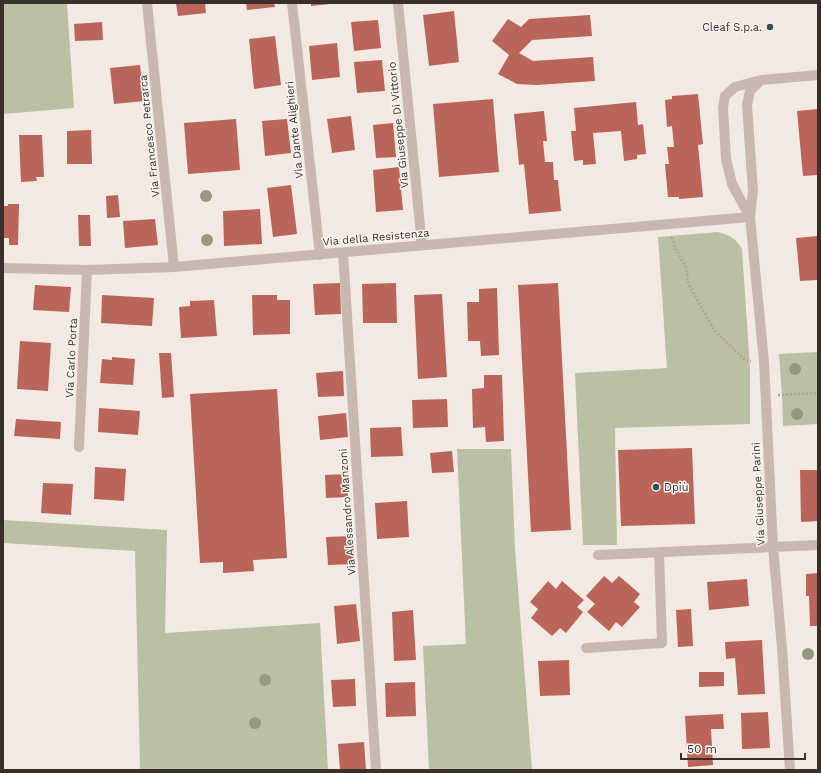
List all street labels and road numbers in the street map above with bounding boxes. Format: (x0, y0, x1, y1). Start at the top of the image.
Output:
street label: Via Giuseppe Di Vittorio (385, 61, 412, 189)
street label: Via Francesco Petrarca (137, 74, 162, 198)
street label: Via Dante Alighieri (283, 81, 306, 179)
street label: Via della Resistenza (322, 226, 430, 249)
street label: Via Carlo Porta (63, 318, 80, 398)
street label: Via Giuseppe Parini (749, 442, 768, 546)
street label: Via Alessandro Manzoni (337, 448, 358, 576)

